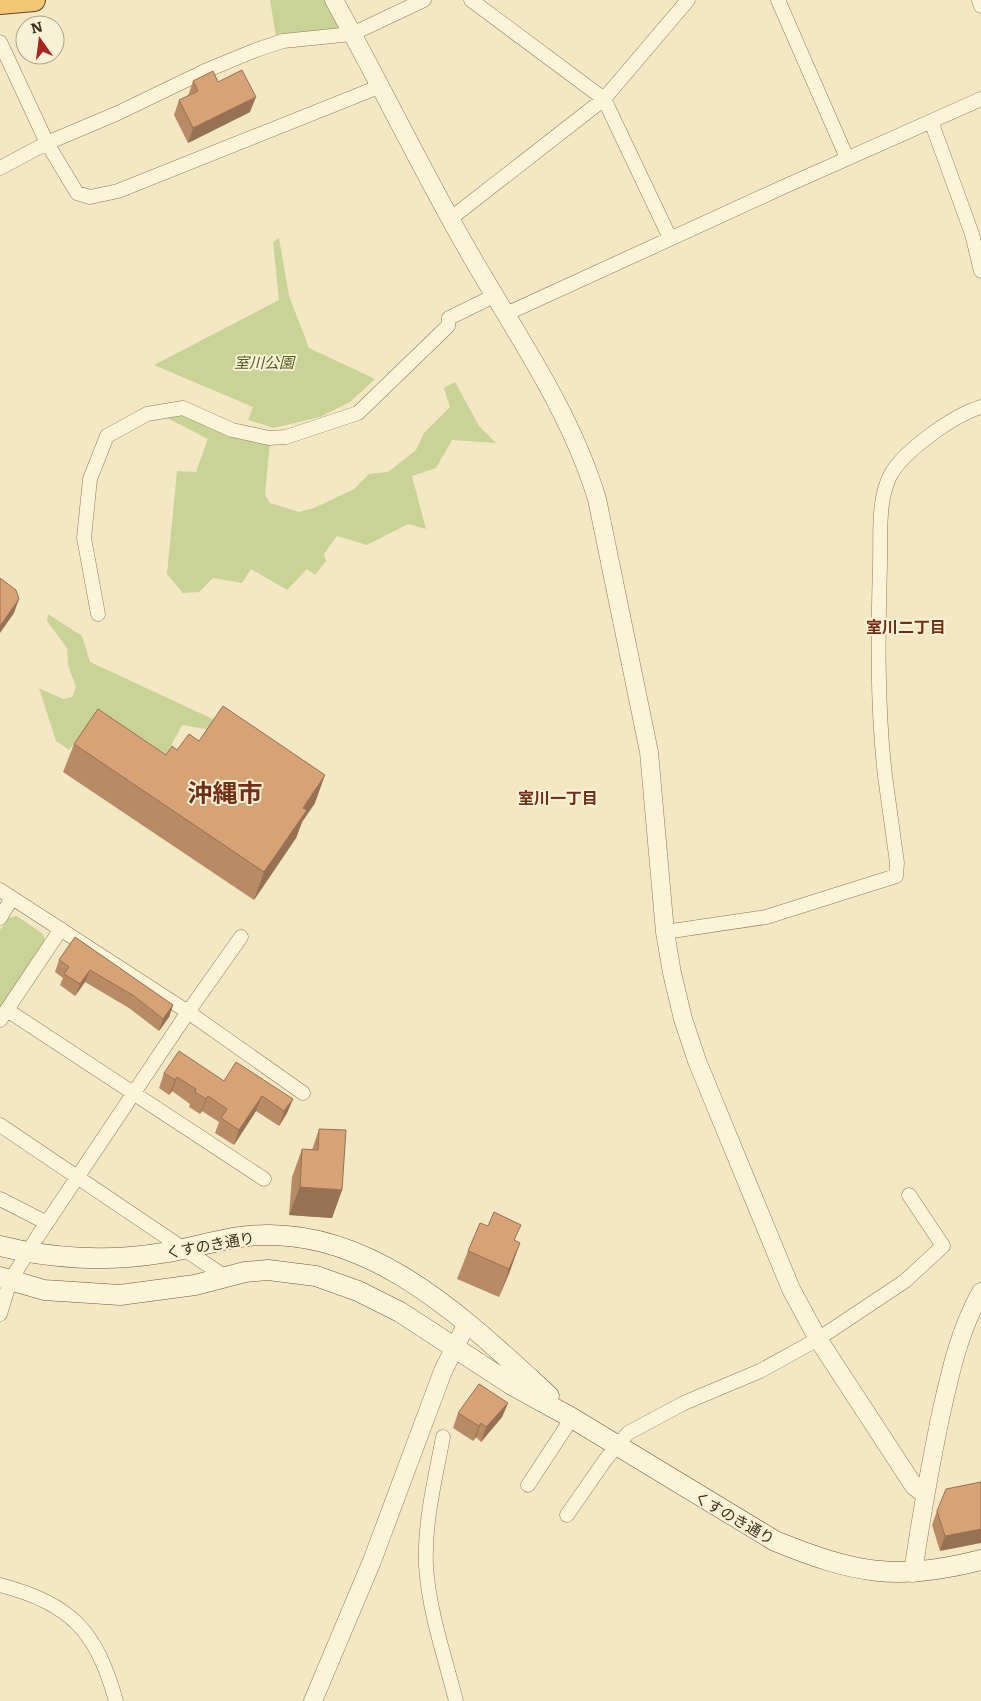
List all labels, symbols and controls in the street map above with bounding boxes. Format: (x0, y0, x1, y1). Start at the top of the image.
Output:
north arrow (15, 15, 65, 65)
text: N (28, 15, 45, 38)
park label: 室川公園 (234, 350, 296, 373)
district label: 室川二丁目 (866, 614, 946, 638)
district label: 沖縄市 (187, 773, 263, 810)
district label: 室川一丁目 (518, 785, 598, 809)
street label: くすのき通り (164, 1225, 256, 1263)
street label: くすのき通り (690, 1485, 780, 1549)

